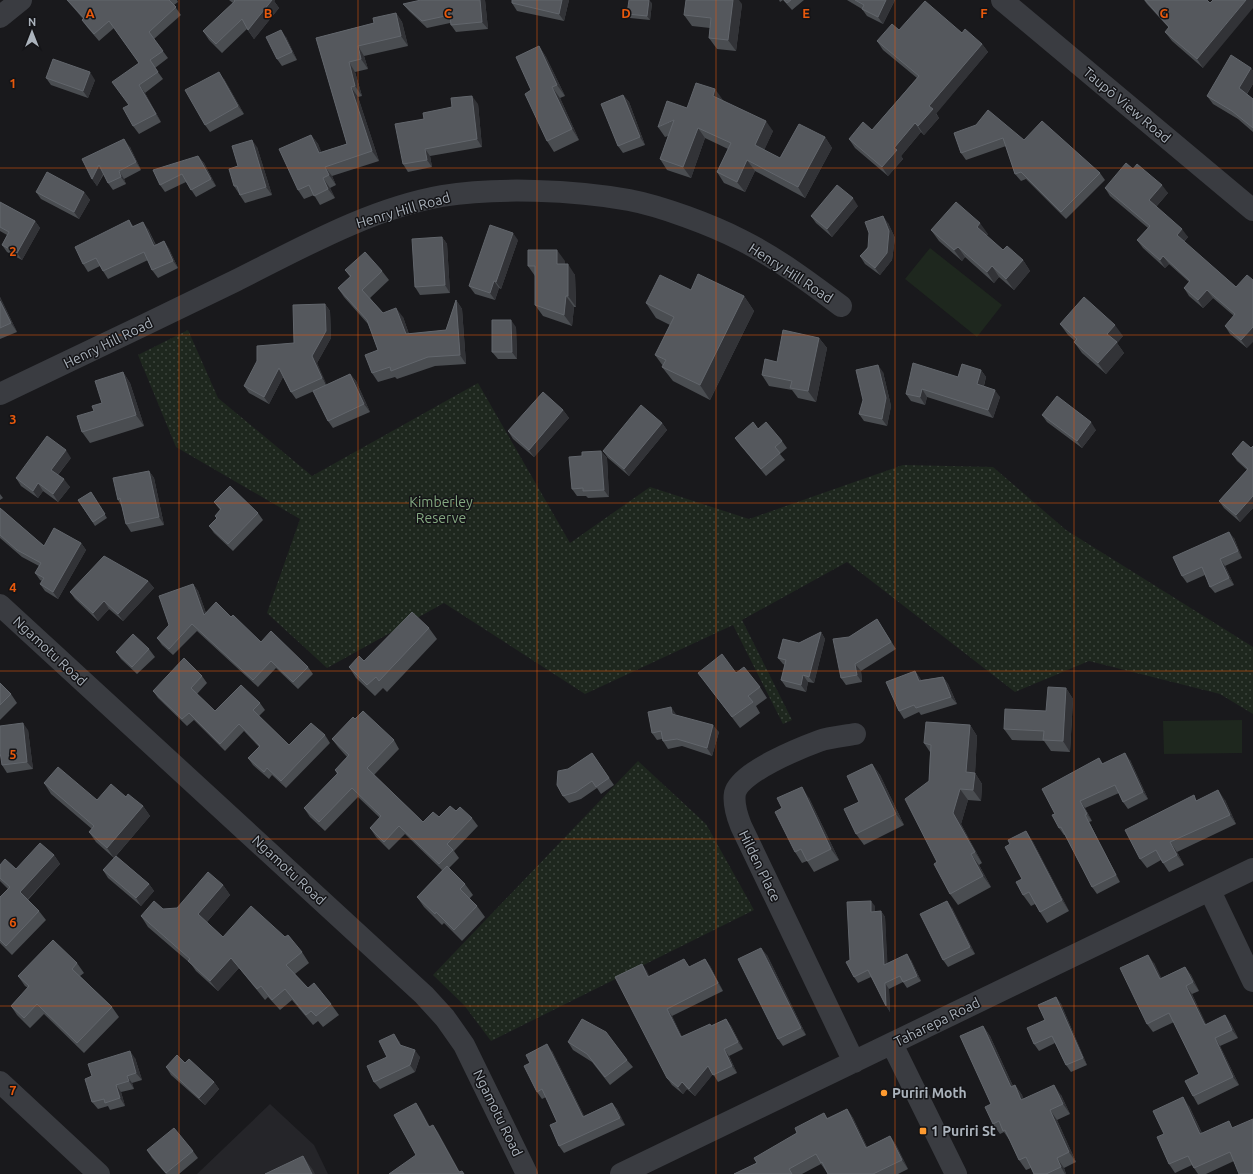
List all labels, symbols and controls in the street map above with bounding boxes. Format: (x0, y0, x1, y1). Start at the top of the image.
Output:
text: A (85, 6, 95, 20)
text: B (264, 6, 273, 20)
text: C (444, 6, 453, 20)
text: D (621, 6, 631, 20)
text: E (802, 6, 810, 20)
text: F (980, 6, 988, 20)
text: G (1160, 6, 1169, 20)
north arrow (12, 12, 52, 52)
text: N (28, 16, 36, 28)
street label: Taupō View Road (1080, 64, 1174, 146)
text: 1 (9, 76, 17, 90)
street label: Henry Hill Road (354, 189, 452, 231)
street label: Henry Hill Road (746, 240, 836, 306)
text: 2 (9, 244, 17, 258)
street label: Henry Hill Road (61, 315, 155, 371)
text: 3 (9, 412, 17, 426)
park label: Kimberley Reserve (409, 494, 473, 526)
text: 4 (9, 580, 17, 594)
street label: Ngamotu Road (10, 613, 90, 689)
text: 5 (9, 747, 17, 761)
street label: Hilden Place (736, 828, 784, 904)
street label: Ngamotu Road (249, 832, 329, 908)
text: 6 (9, 915, 17, 929)
street label: Taharepa Road (891, 994, 983, 1050)
street label: Ngamotu Road (470, 1067, 526, 1159)
text: 7 (9, 1083, 17, 1097)
place label: Puriri Moth (892, 1085, 967, 1101)
marker: Puriri Moth (879, 1088, 889, 1098)
place label: 1 Puriri St (931, 1123, 996, 1139)
marker: 1 Puriri St (918, 1126, 928, 1136)

